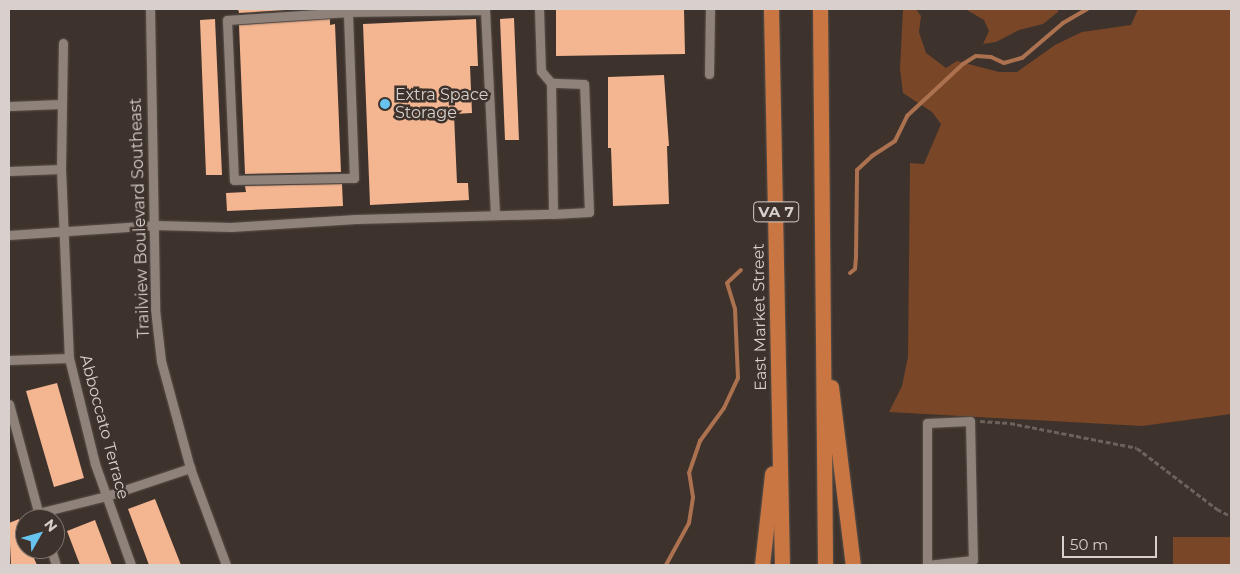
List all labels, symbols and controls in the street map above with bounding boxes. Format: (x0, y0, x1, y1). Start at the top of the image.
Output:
place label: Extra Space Storage (395, 85, 489, 123)
street label: Trailview Boulevard Southeast (126, 98, 154, 338)
marker: Extra Space Storage (379, 98, 391, 110)
road number: VA 7 (752, 200, 800, 224)
street label: East Market Street (749, 243, 771, 391)
street label: Abboccato Terrace (75, 353, 133, 501)
north arrow (15, 509, 65, 559)
text: N (40, 515, 62, 535)
scale bar (1065, 526, 1160, 558)
text: 50 m (1070, 535, 1108, 554)

